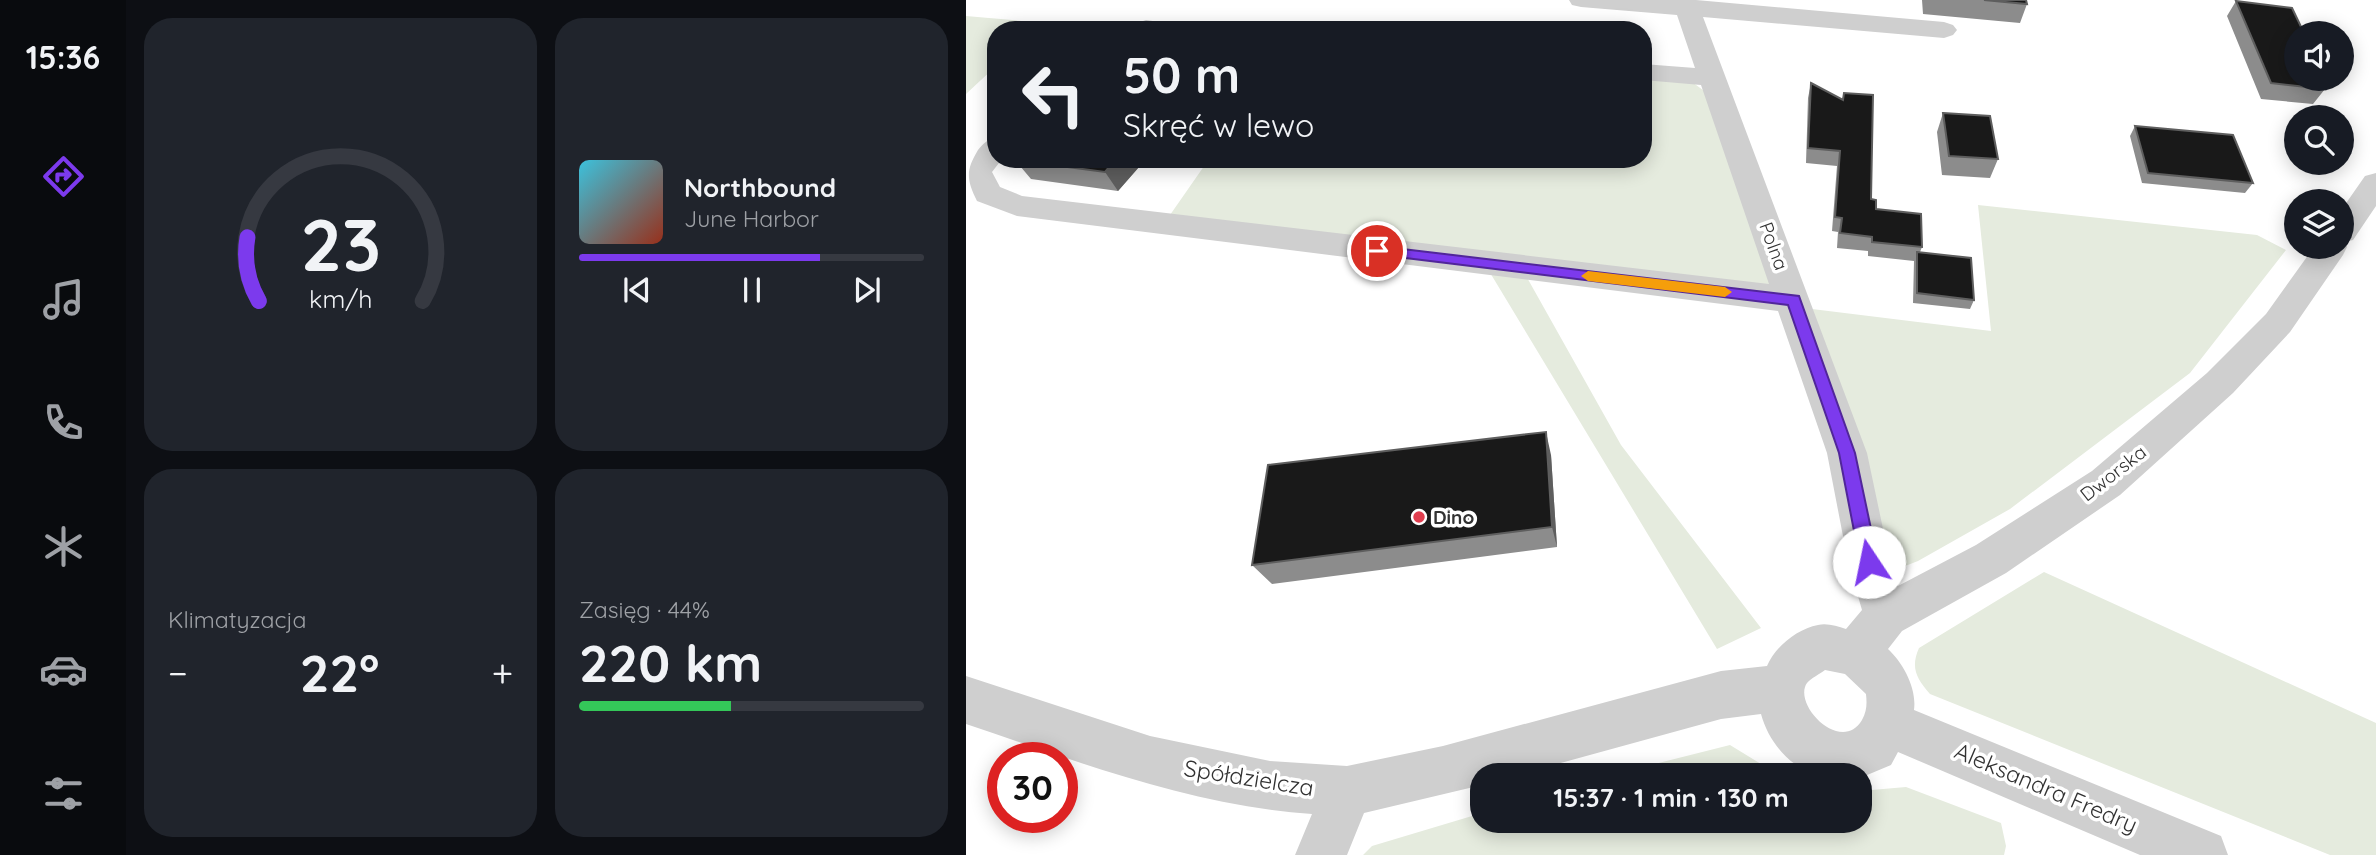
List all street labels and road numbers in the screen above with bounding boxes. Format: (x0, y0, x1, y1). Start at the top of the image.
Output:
street label: Polna (1754, 219, 1794, 273)
street label: Dworska (2075, 440, 2151, 506)
street label: Aleksandra Fredry (1950, 736, 2142, 839)
street label: Spółdzielcza (1182, 753, 1316, 802)

